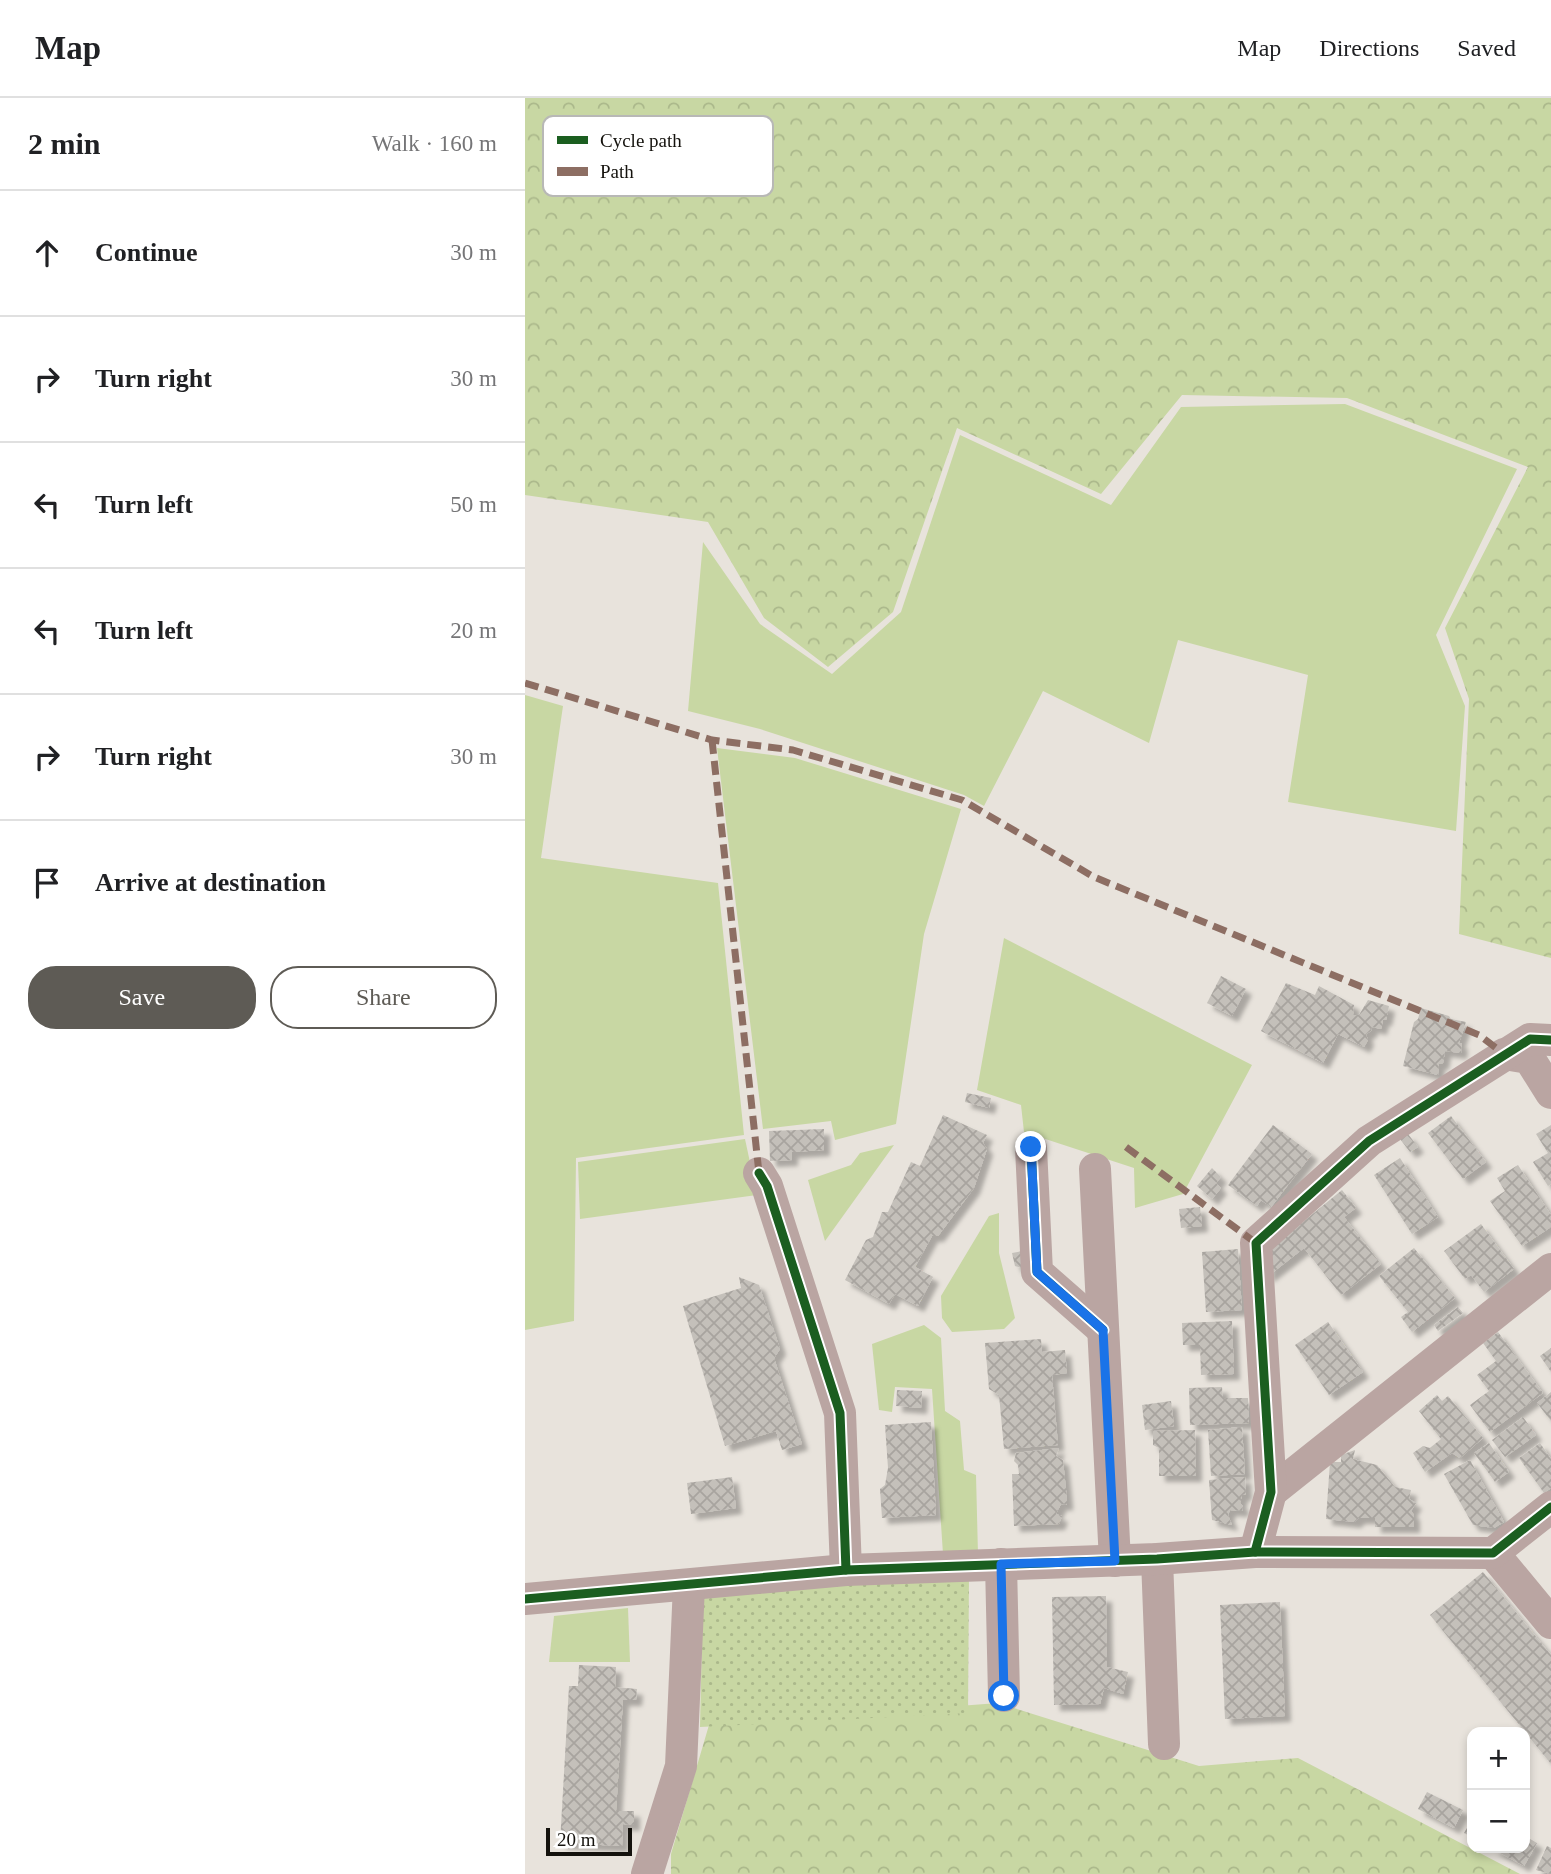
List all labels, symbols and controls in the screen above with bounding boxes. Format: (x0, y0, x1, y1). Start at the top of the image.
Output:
text: Map (35, 30, 101, 66)
text: Map (1237, 35, 1281, 61)
text: Directions (1319, 35, 1419, 61)
text: Saved (1457, 35, 1516, 61)
legend (543, 116, 773, 196)
text: 2 min (28, 127, 101, 160)
text: Cycle path (600, 130, 682, 151)
text: Walk · 160 m (372, 131, 497, 156)
text: Path (600, 161, 634, 182)
icon: ahead (28, 234, 66, 272)
text: Continue (95, 238, 198, 267)
text: 30 m (450, 240, 497, 265)
icon: right (28, 360, 66, 398)
text: Turn right (95, 364, 212, 393)
text: 30 m (450, 366, 497, 391)
icon: left (28, 486, 66, 524)
text: Turn left (95, 490, 193, 519)
text: 50 m (450, 492, 497, 517)
icon: left (28, 612, 66, 650)
text: Turn left (95, 616, 193, 645)
text: 20 m (450, 618, 497, 643)
icon: right (28, 738, 66, 776)
text: Turn right (95, 742, 212, 771)
text: 30 m (450, 744, 497, 769)
icon: arrive (28, 864, 66, 902)
text: Arrive at destination (95, 868, 326, 897)
button: Save (28, 966, 256, 1029)
button: Share (270, 966, 497, 1029)
route end (1015, 1131, 1046, 1162)
route start (988, 1680, 1019, 1711)
map controls (1467, 1727, 1530, 1853)
button: + (1467, 1727, 1530, 1790)
button: − (1467, 1790, 1530, 1853)
scale bar (546, 1825, 632, 1857)
text: 20 m (557, 1829, 596, 1850)

